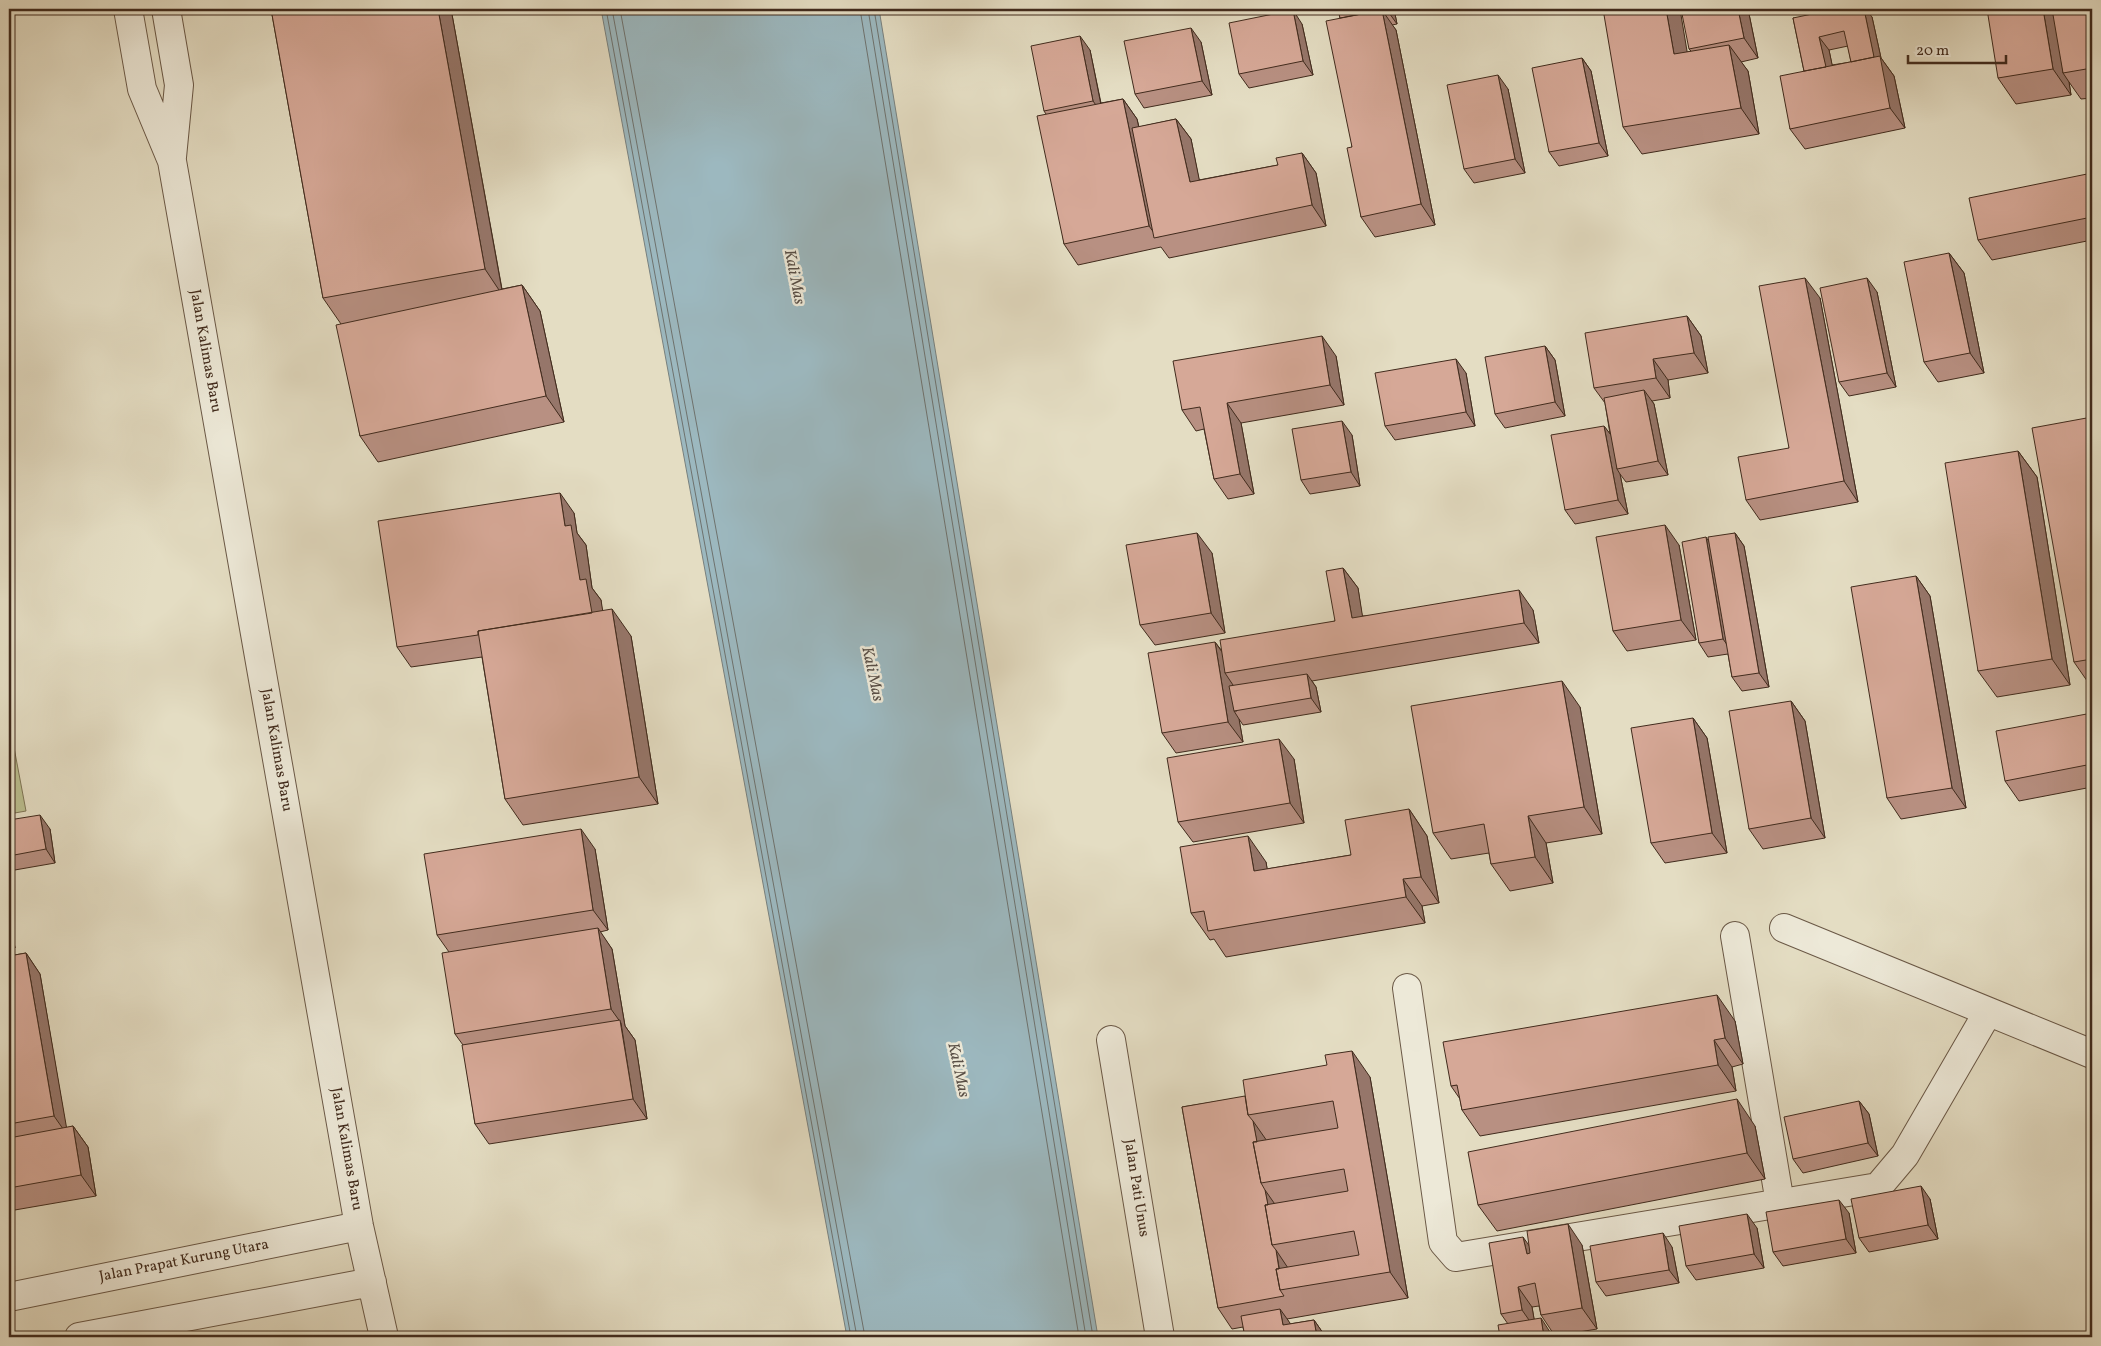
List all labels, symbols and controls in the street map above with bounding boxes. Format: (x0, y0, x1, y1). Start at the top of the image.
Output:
scale bar (1908, 32, 2006, 64)
text: 20 m (1916, 41, 1949, 62)
water label: Kali Mas (778, 248, 810, 306)
street label: Jalan Kalimas Baru (184, 288, 226, 414)
water label: Kali Mas (855, 645, 889, 704)
street label: Jalan Kalimas Baru (255, 687, 297, 813)
water label: Kali Mas (941, 1041, 975, 1100)
street label: Jalan Kalimas Baru (325, 1086, 367, 1212)
street label: Jalan Pati Unus (1118, 1137, 1154, 1239)
street label: Jalan Prapat Kurung Utara (97, 1234, 271, 1288)

